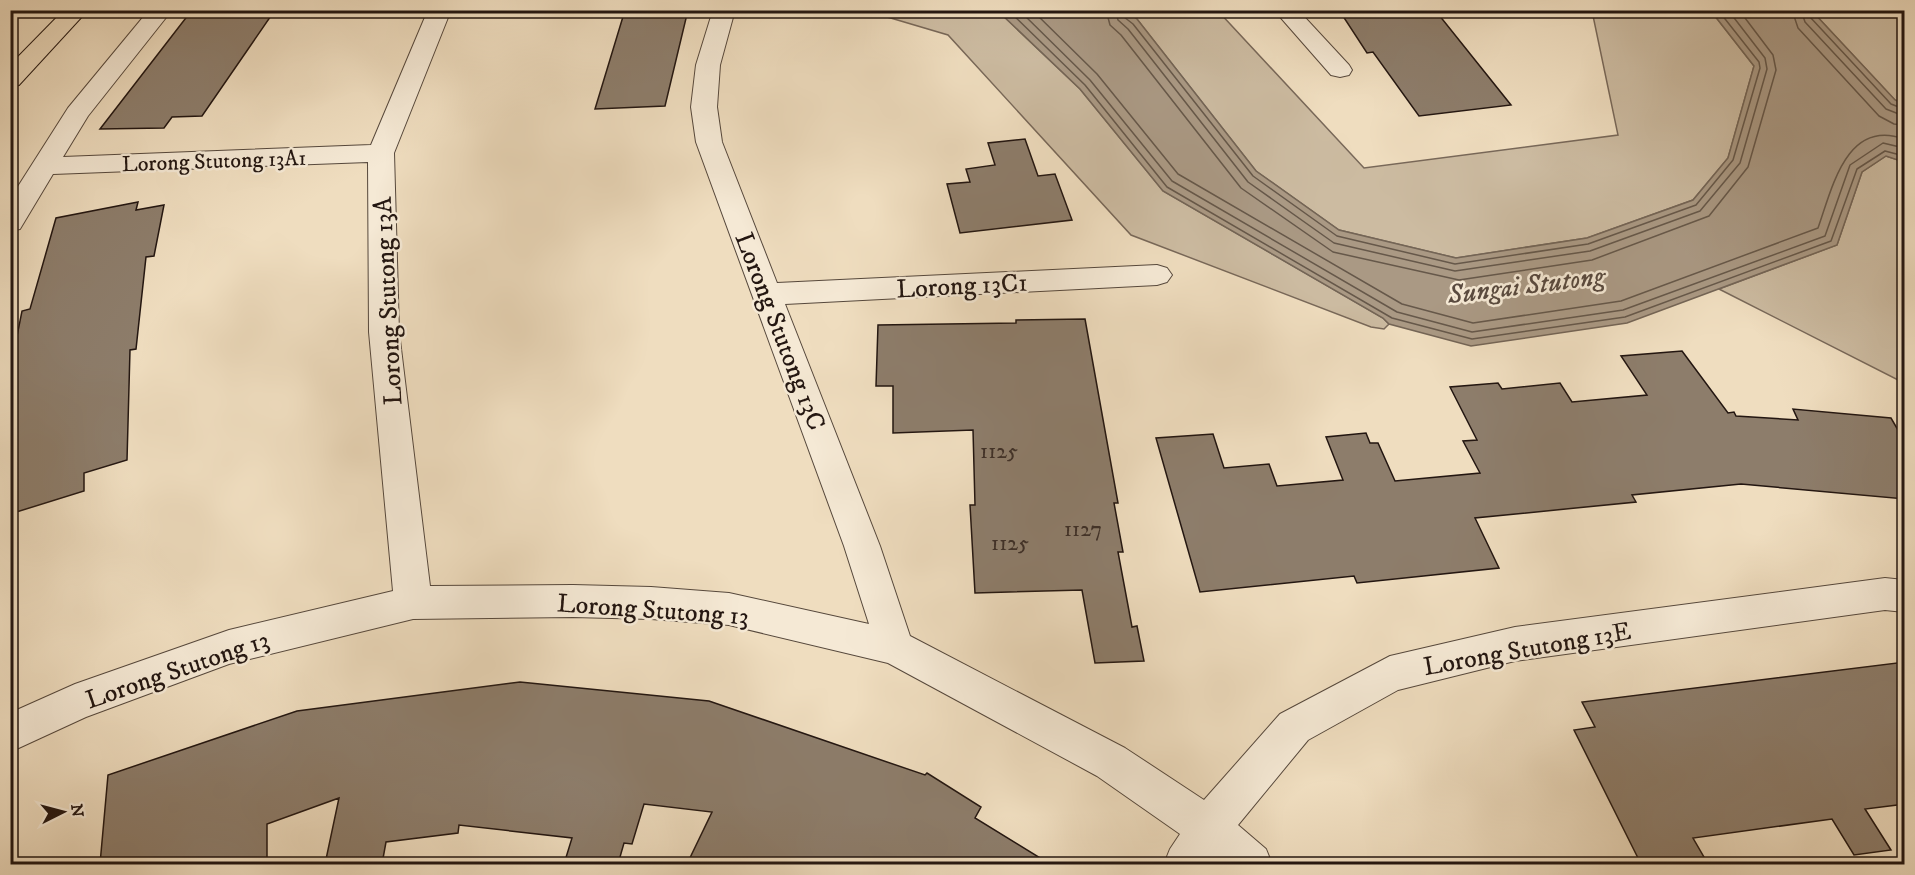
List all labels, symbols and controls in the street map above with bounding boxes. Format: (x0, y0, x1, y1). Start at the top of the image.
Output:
street label: Lorong Stutong 13A1 (121, 145, 307, 178)
street label: Lorong Stutong 13A (367, 195, 410, 406)
street label: Lorong Stutong 13C (727, 228, 833, 435)
water label: Sungai Stutong (1445, 259, 1608, 313)
street label: Lorong 13C1 (896, 267, 1029, 306)
house number: 1125 (980, 438, 1018, 465)
house number: 1127 (1064, 516, 1102, 543)
house number: 1125 (991, 530, 1029, 557)
street label: Lorong Stutong 13 (556, 587, 750, 634)
street label: Lorong Stutong 13E (1421, 615, 1634, 684)
street label: Lorong Stutong 13 (81, 624, 274, 717)
north arrow (33, 782, 93, 842)
text: N (66, 803, 88, 818)

